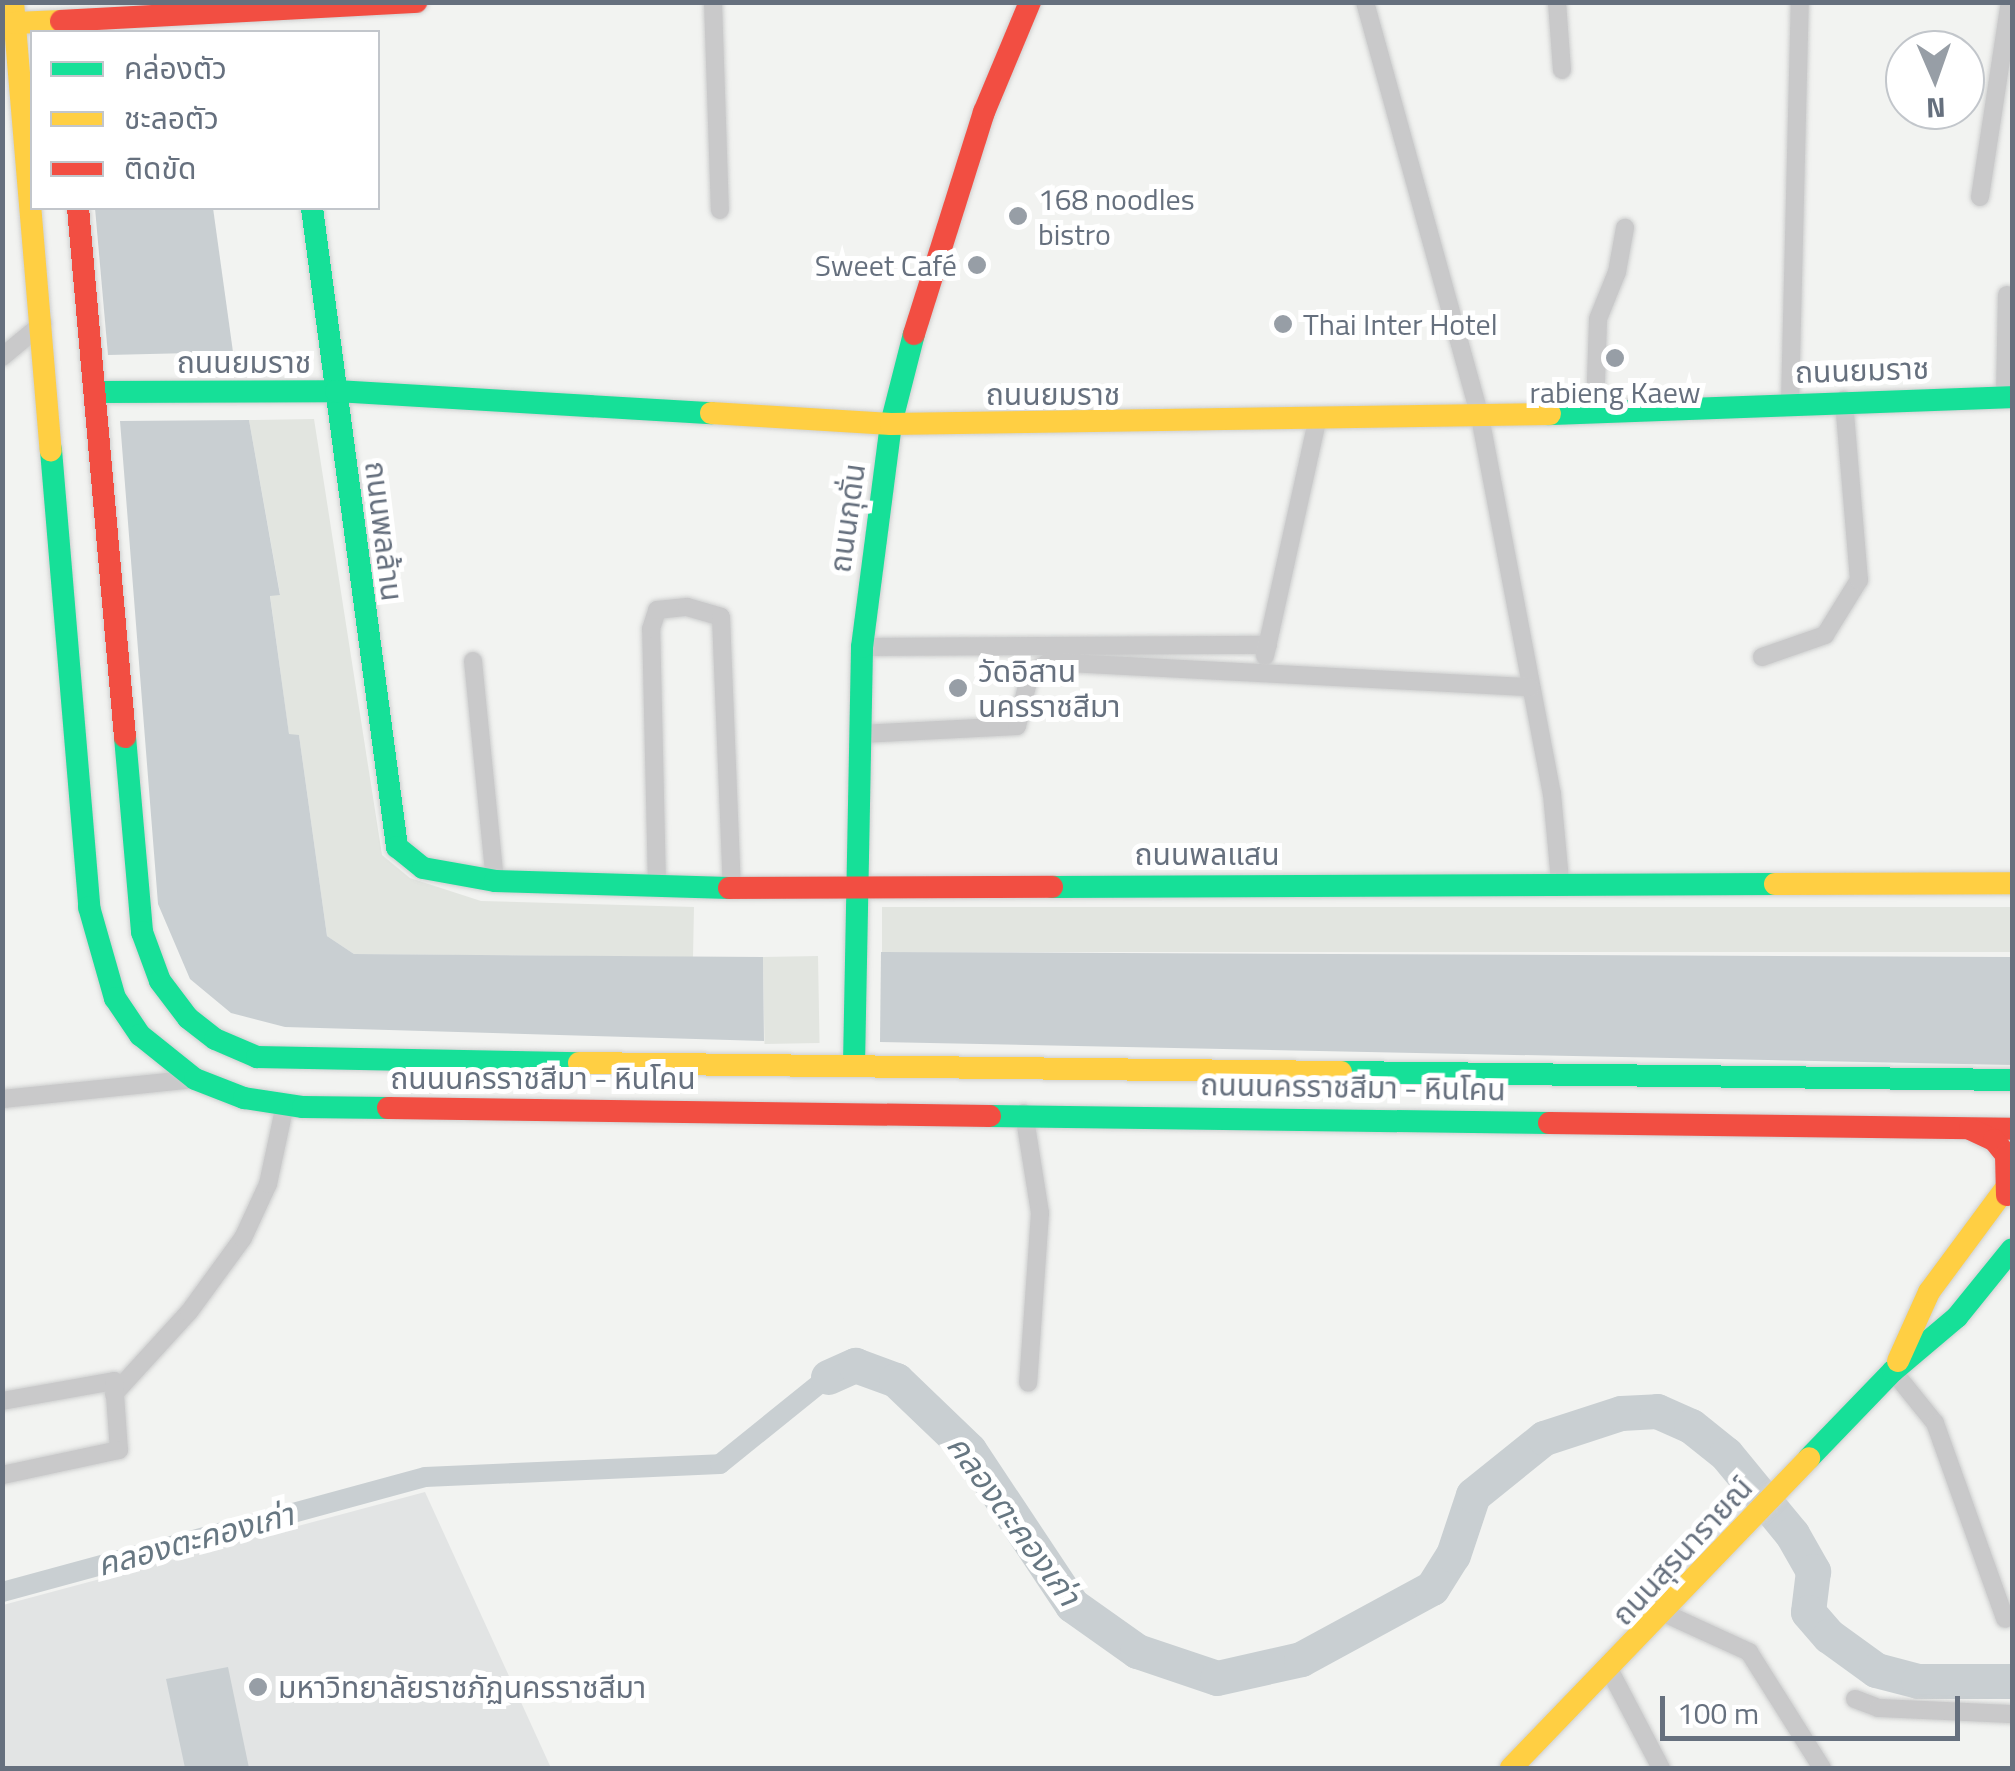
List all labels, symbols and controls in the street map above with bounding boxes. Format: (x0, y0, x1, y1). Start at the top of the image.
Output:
legend (30, 30, 380, 210)
north arrow (1885, 30, 1985, 130)
text: คล่องตัว (124, 45, 227, 91)
text: N (1926, 87, 1946, 130)
text: ชะลอตัว (124, 95, 219, 141)
text: ติดขัด (124, 145, 196, 191)
place label: 168 noodles bistro (1038, 181, 1195, 252)
marker: 168 noodles bistro (1007, 205, 1029, 227)
place label: Sweet Café (815, 247, 957, 283)
marker: Sweet Café (966, 254, 988, 276)
place label: Thai Inter Hotel (1303, 306, 1498, 342)
marker: Thai Inter Hotel (1272, 313, 1294, 335)
street label: ถนนยมราช (177, 344, 311, 380)
marker: rabieng Kaew (1604, 347, 1626, 369)
street label: ถนนยมราช (1794, 350, 1930, 390)
place label: rabieng Kaew (1530, 374, 1700, 410)
street label: ถนนยมราช (986, 376, 1120, 412)
street label: ถนนพลล้าน (358, 459, 410, 603)
street label: ถนนกุดั่น (822, 461, 872, 575)
place label: วัดอิสาน นครราชสีมา (978, 653, 1121, 724)
marker: วัดอิสาน นครราชสีมา (947, 677, 969, 699)
street label: ถนนพลแสน (1134, 836, 1280, 872)
street label: ถนนนครราชสีมา - หินโคน (390, 1060, 696, 1096)
street label: ถนนนครราชสีมา - หินโคน (1200, 1066, 1506, 1108)
water label: คลองตะคองเก่า (939, 1427, 1089, 1613)
street label: ถนนสุรนารายณ์ (1604, 1470, 1760, 1632)
water label: คลองตะคองเก่า (93, 1494, 297, 1584)
place label: มหาวิทยาลัยราชภัฏนครราชสีมา (278, 1669, 646, 1705)
marker: มหาวิทยาลัยราชภัฏนครราชสีมา (247, 1676, 269, 1698)
scale bar (1665, 1676, 1965, 1738)
text: 100 m (1677, 1690, 1759, 1736)

